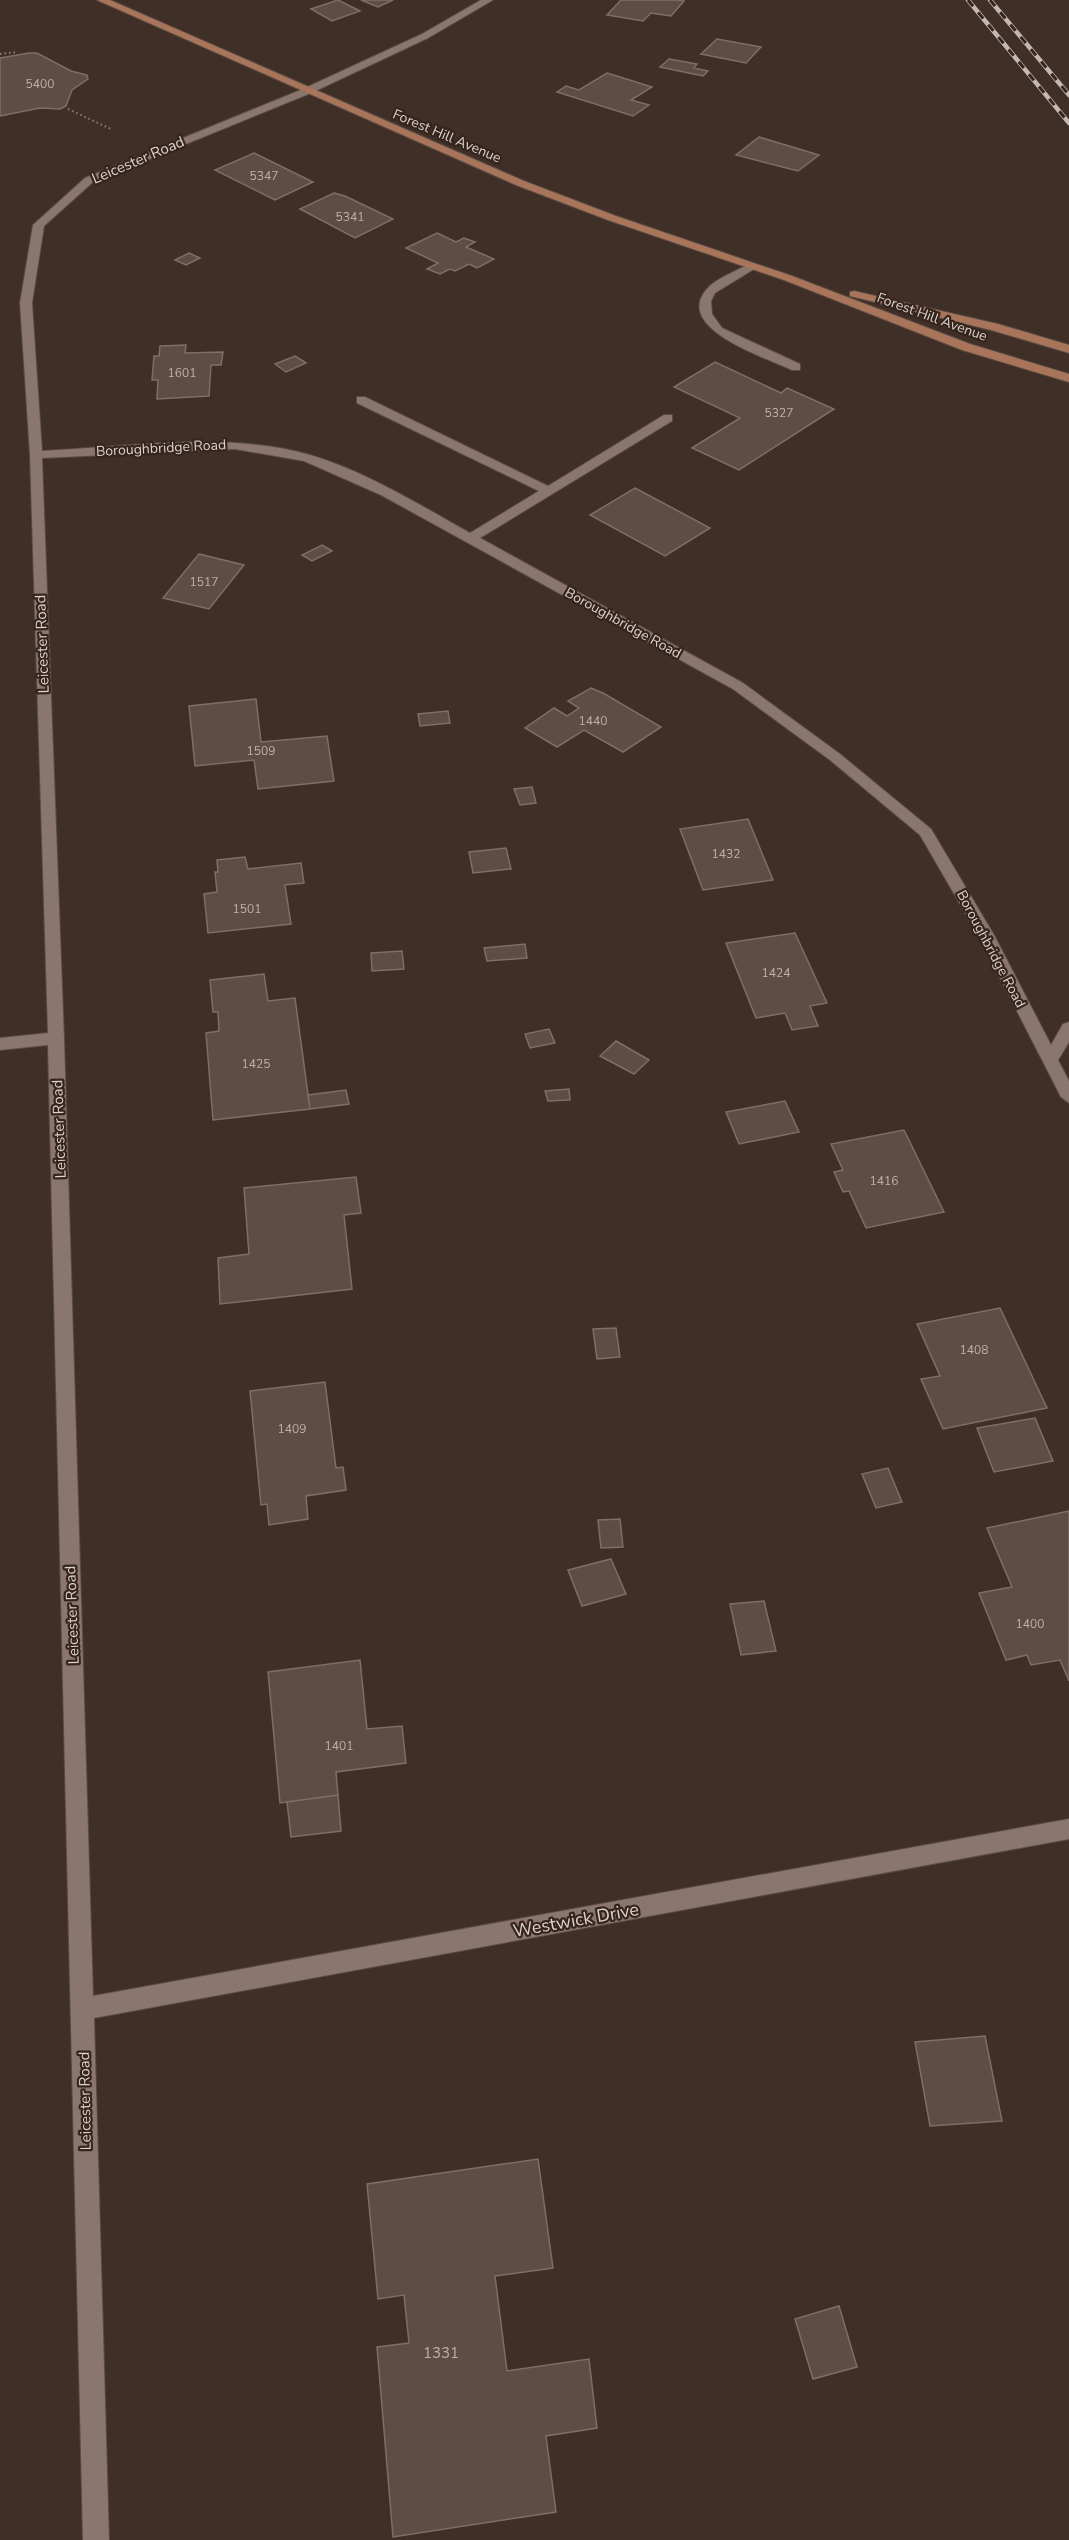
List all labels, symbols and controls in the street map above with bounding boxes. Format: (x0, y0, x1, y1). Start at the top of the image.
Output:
house number: 5400 (26, 76, 54, 92)
street label: Forest Hill Avenue (390, 105, 504, 167)
street label: Leicester Road (89, 132, 187, 188)
house number: 5347 (250, 168, 278, 184)
house number: 5341 (336, 209, 364, 225)
street label: Forest Hill Avenue (874, 288, 990, 346)
house number: 1601 (168, 365, 196, 381)
house number: 5327 (765, 405, 793, 421)
street label: Boroughbridge Road (95, 435, 227, 461)
house number: 1517 (190, 574, 218, 590)
street label: Boroughbridge Road (561, 583, 685, 663)
street label: Leicester Road (30, 594, 54, 694)
house number: 1440 (579, 713, 607, 729)
house number: 1509 (247, 743, 275, 759)
house number: 1432 (712, 846, 740, 862)
street label: Boroughbridge Road (952, 887, 1030, 1011)
house number: 1501 (233, 901, 261, 917)
house number: 1424 (762, 965, 790, 981)
house number: 1425 (242, 1056, 270, 1072)
street label: Leicester Road (47, 1079, 71, 1179)
house number: 1416 (870, 1173, 898, 1189)
house number: 1408 (960, 1342, 988, 1358)
house number: 1409 (278, 1421, 306, 1437)
street label: Leicester Road (60, 1565, 84, 1665)
house number: 1400 (1016, 1616, 1044, 1632)
house number: 1401 (325, 1738, 353, 1754)
street label: Westwick Drive (511, 1897, 641, 1943)
street label: Leicester Road (74, 2051, 96, 2151)
house number: 1331 (423, 2343, 459, 2363)

